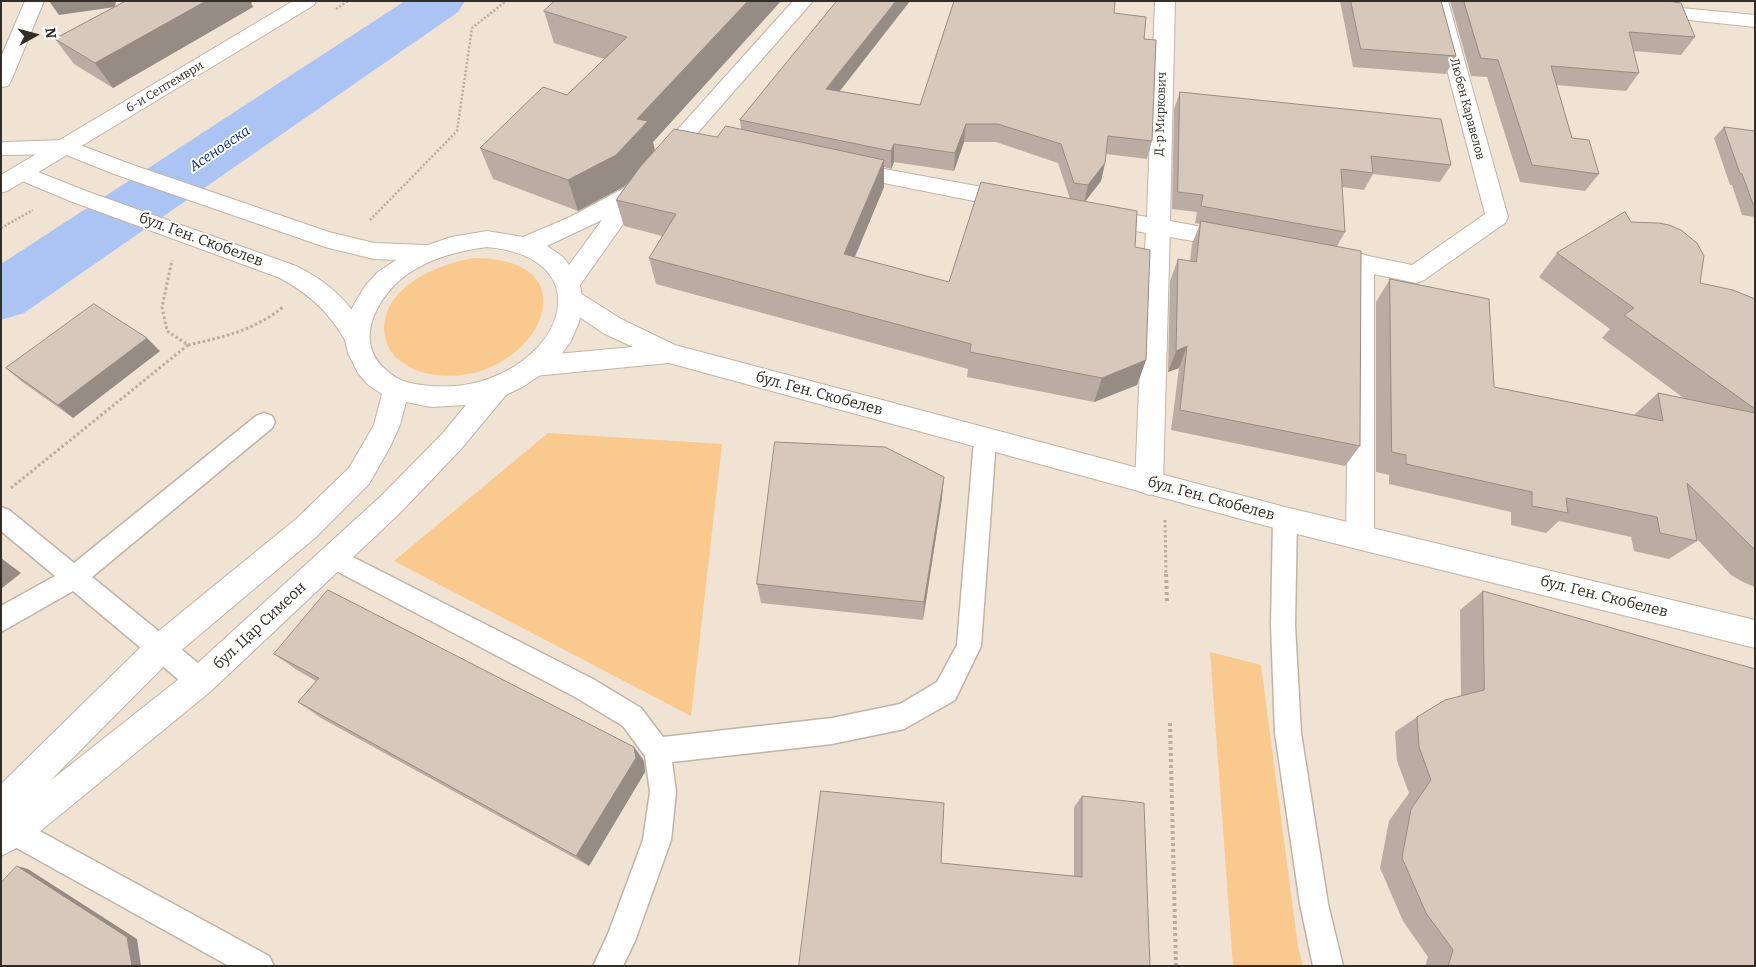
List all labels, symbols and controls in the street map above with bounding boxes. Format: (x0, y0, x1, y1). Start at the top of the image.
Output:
north arrow (10, 10, 60, 60)
text: N (41, 27, 59, 40)
street label: Любен Каравелов (1447, 57, 1487, 161)
street label: 6-и Септември (124, 58, 206, 116)
street label: Д-р Миркович (1152, 72, 1170, 156)
water label: Асеновска (187, 123, 253, 175)
street label: бул. Ген. Скобелев (136, 209, 266, 271)
street label: бул. Ген. Скобелев (753, 368, 885, 420)
street label: бул. Ген. Скобелев (1145, 473, 1277, 525)
street label: бул. Ген. Скобелев (1538, 572, 1670, 622)
street label: бул. Цар Симеон (210, 578, 310, 674)

